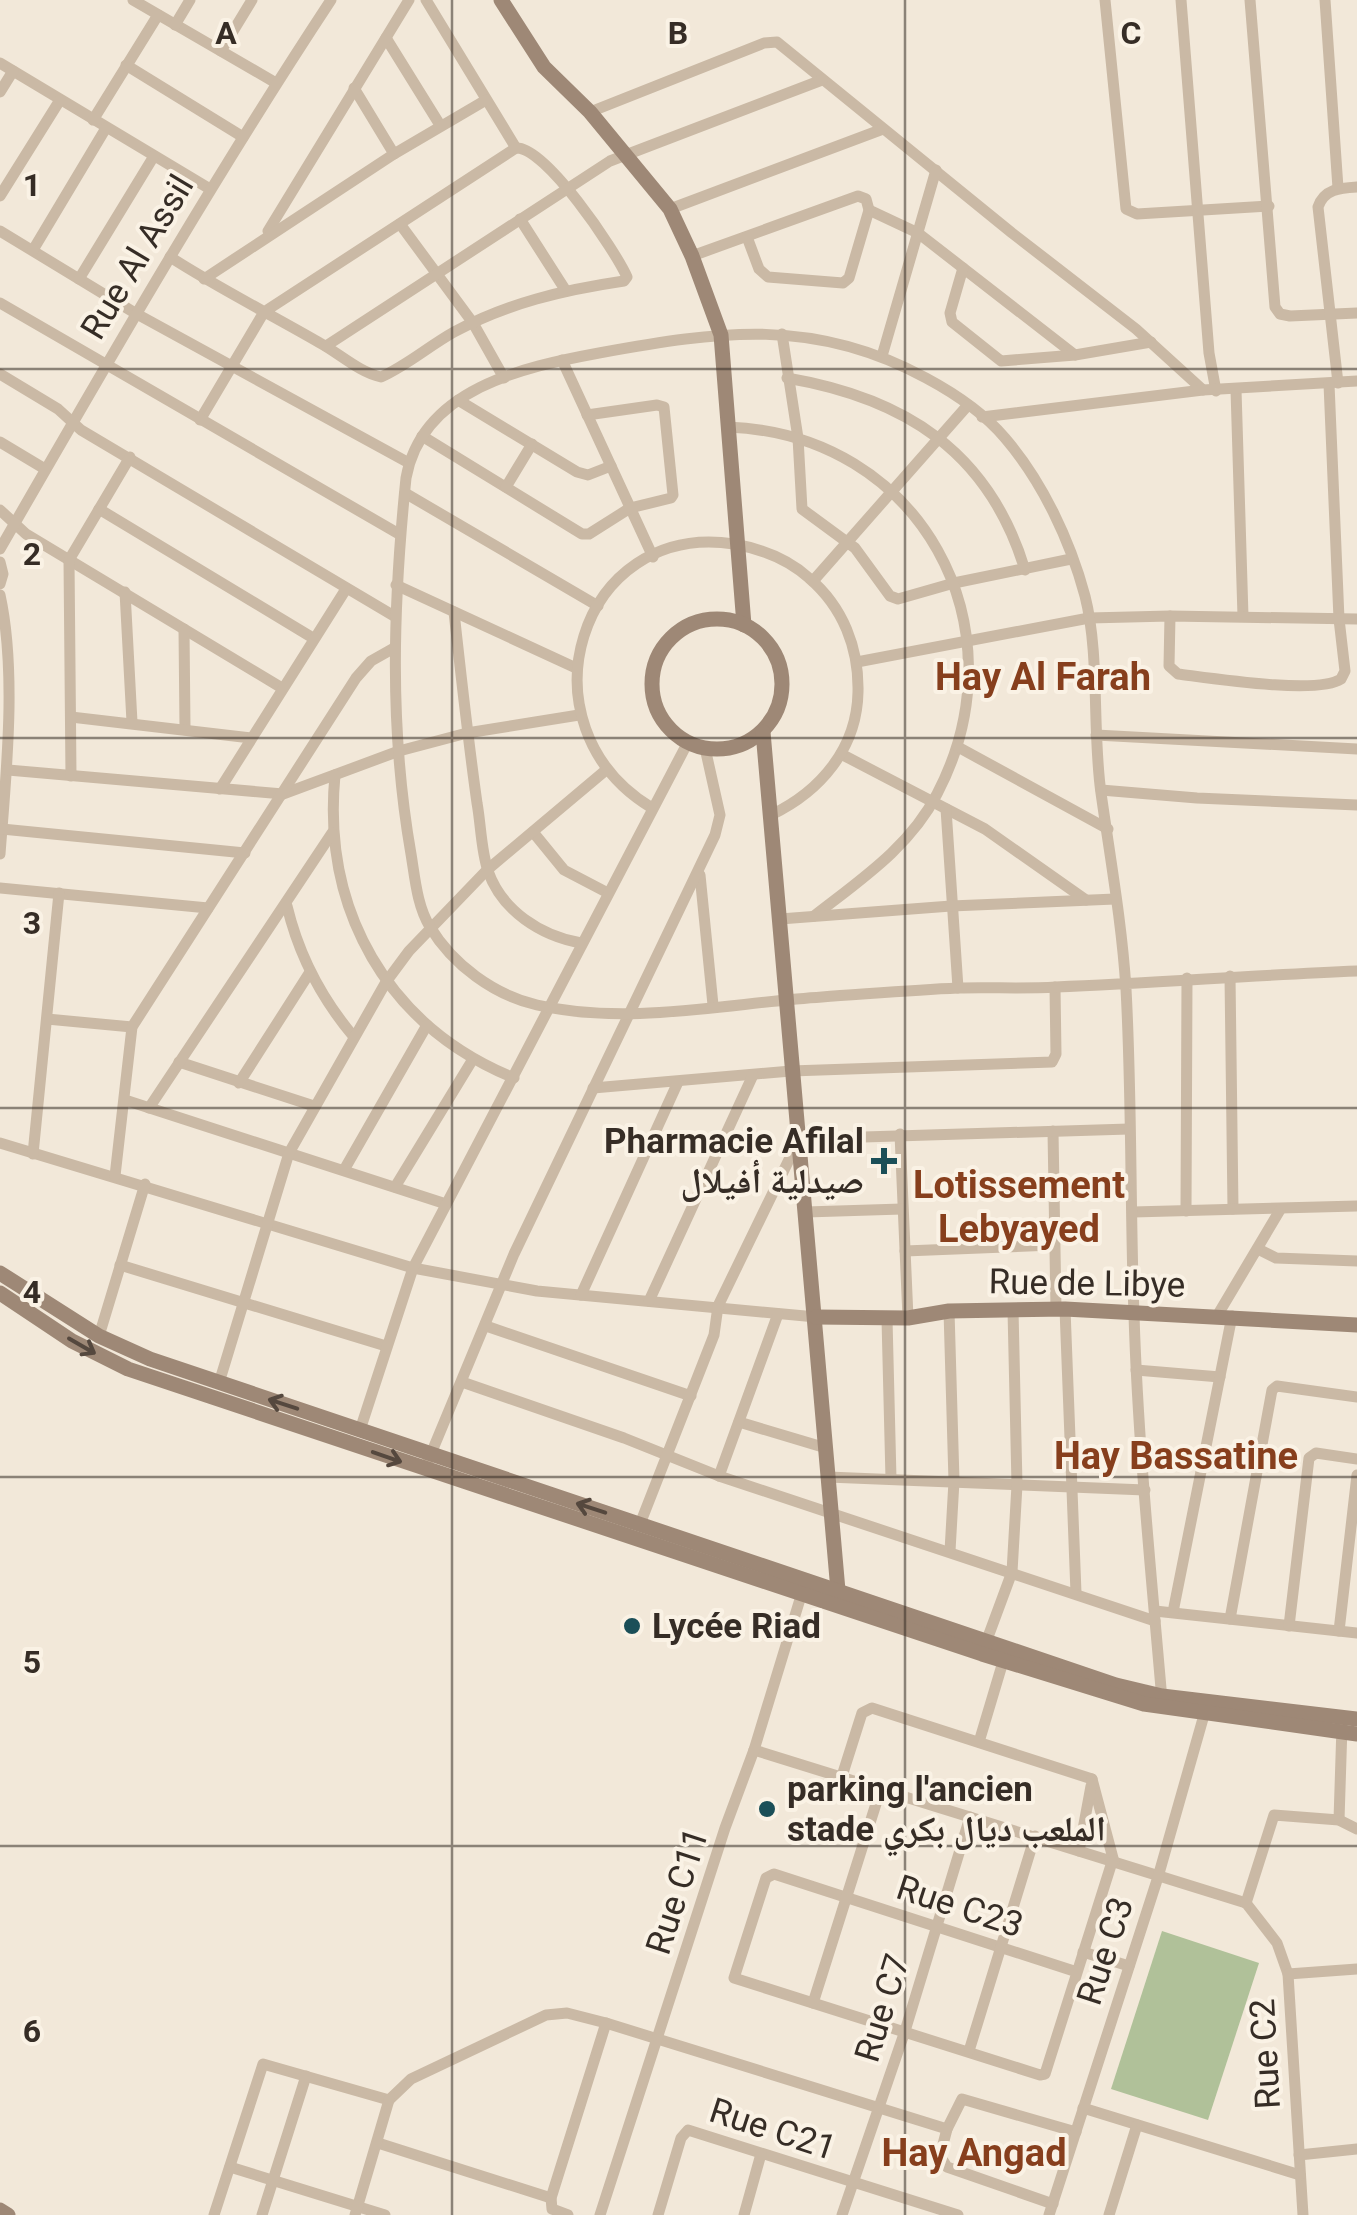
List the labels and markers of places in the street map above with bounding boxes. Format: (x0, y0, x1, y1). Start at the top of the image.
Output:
place label: Pharmacie Afilal صيدلية أفيلال (604, 1121, 864, 1202)
marker: Pharmacie Afilal صيدلية أفيلال (873, 1150, 895, 1172)
place label: Lycée Riad (652, 1606, 821, 1647)
marker: Lycée Riad (621, 1615, 643, 1637)
place label: parking l'ancien stade الملعب ديال بكري (787, 1769, 1106, 1857)
marker: parking l'ancien stade الملعب ديال بكري (756, 1798, 778, 1820)

